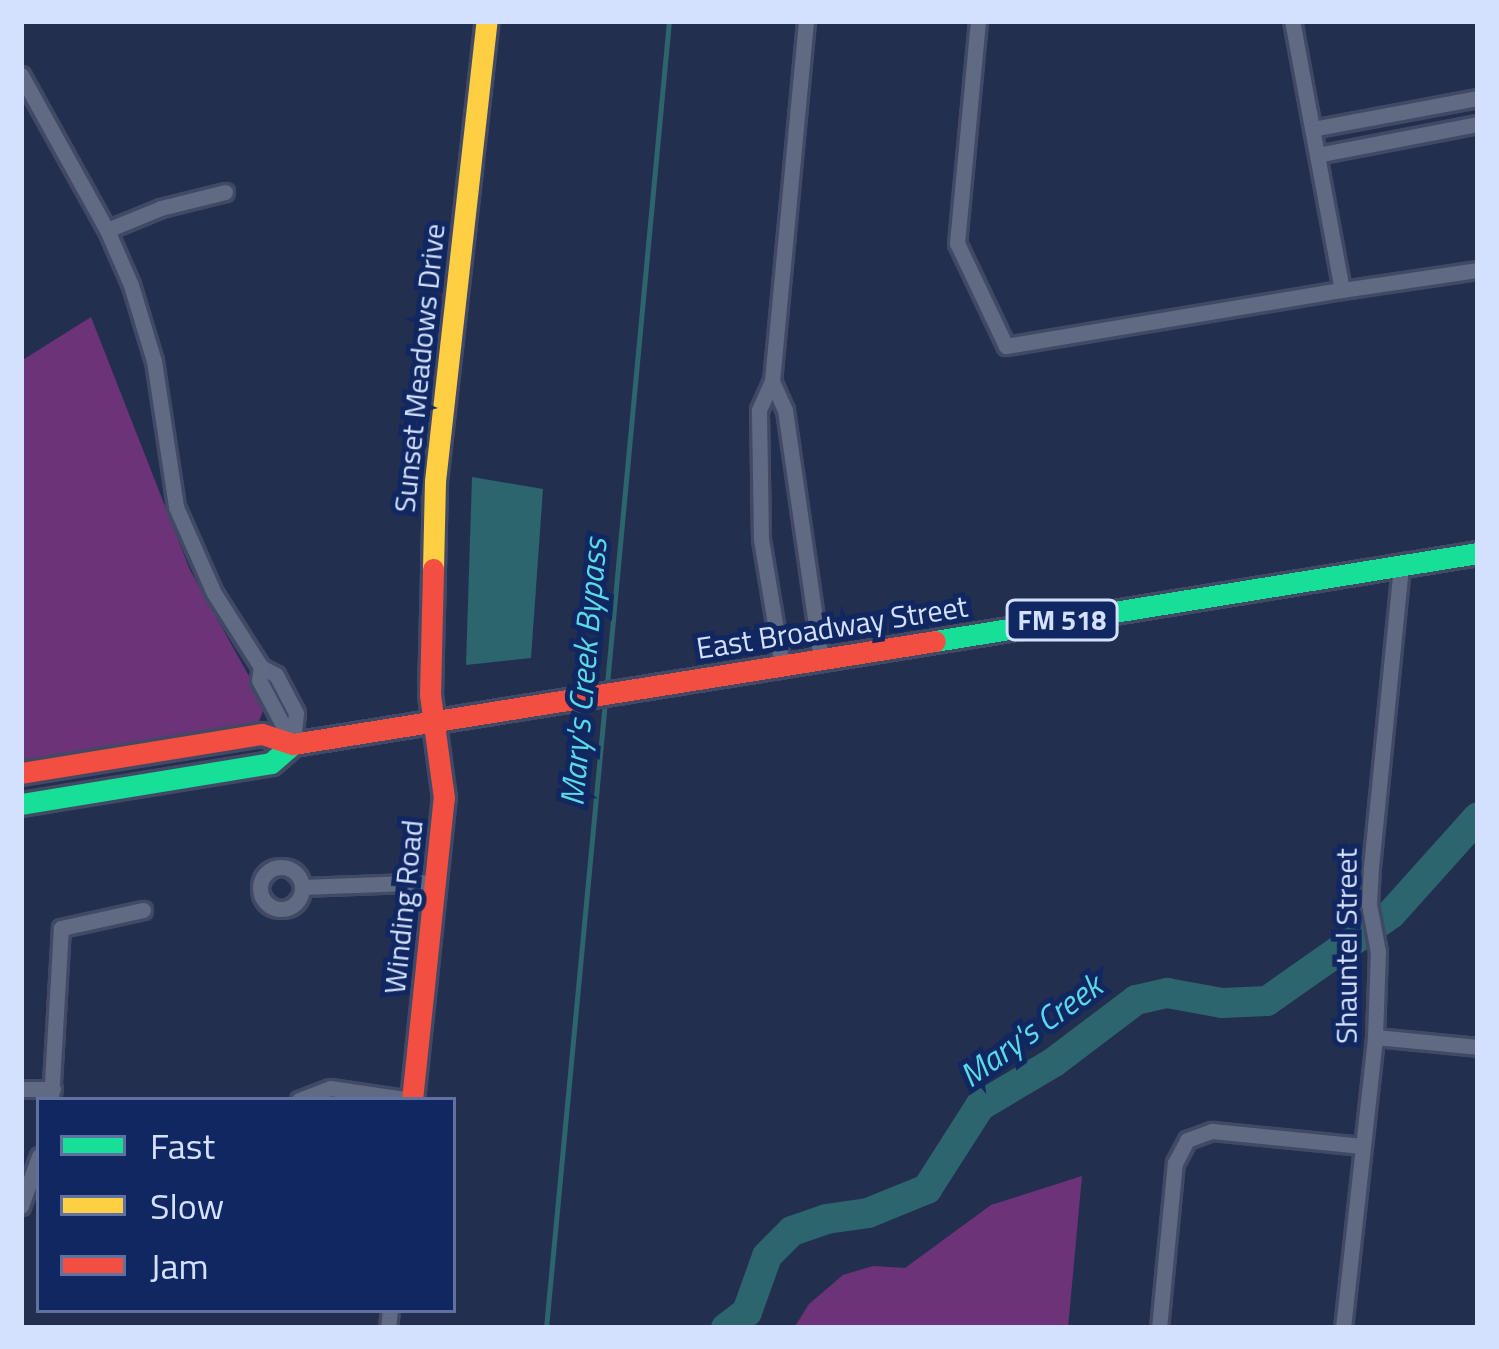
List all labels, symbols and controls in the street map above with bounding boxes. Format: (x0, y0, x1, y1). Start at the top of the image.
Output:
street label: Sunset Meadows Drive (386, 222, 452, 514)
water label: Mary's Creek Bypass (553, 537, 615, 807)
street label: East Broadway Street (694, 588, 970, 666)
road number: FM 518 (1005, 599, 1119, 641)
street label: Winding Road (376, 818, 430, 996)
street label: Shauntel Street (1328, 848, 1364, 1044)
water label: Mary's Creek (952, 966, 1110, 1096)
legend (36, 1097, 456, 1313)
text: Fast (150, 1118, 215, 1173)
text: Slow (150, 1178, 224, 1233)
text: Jam (150, 1238, 209, 1293)

